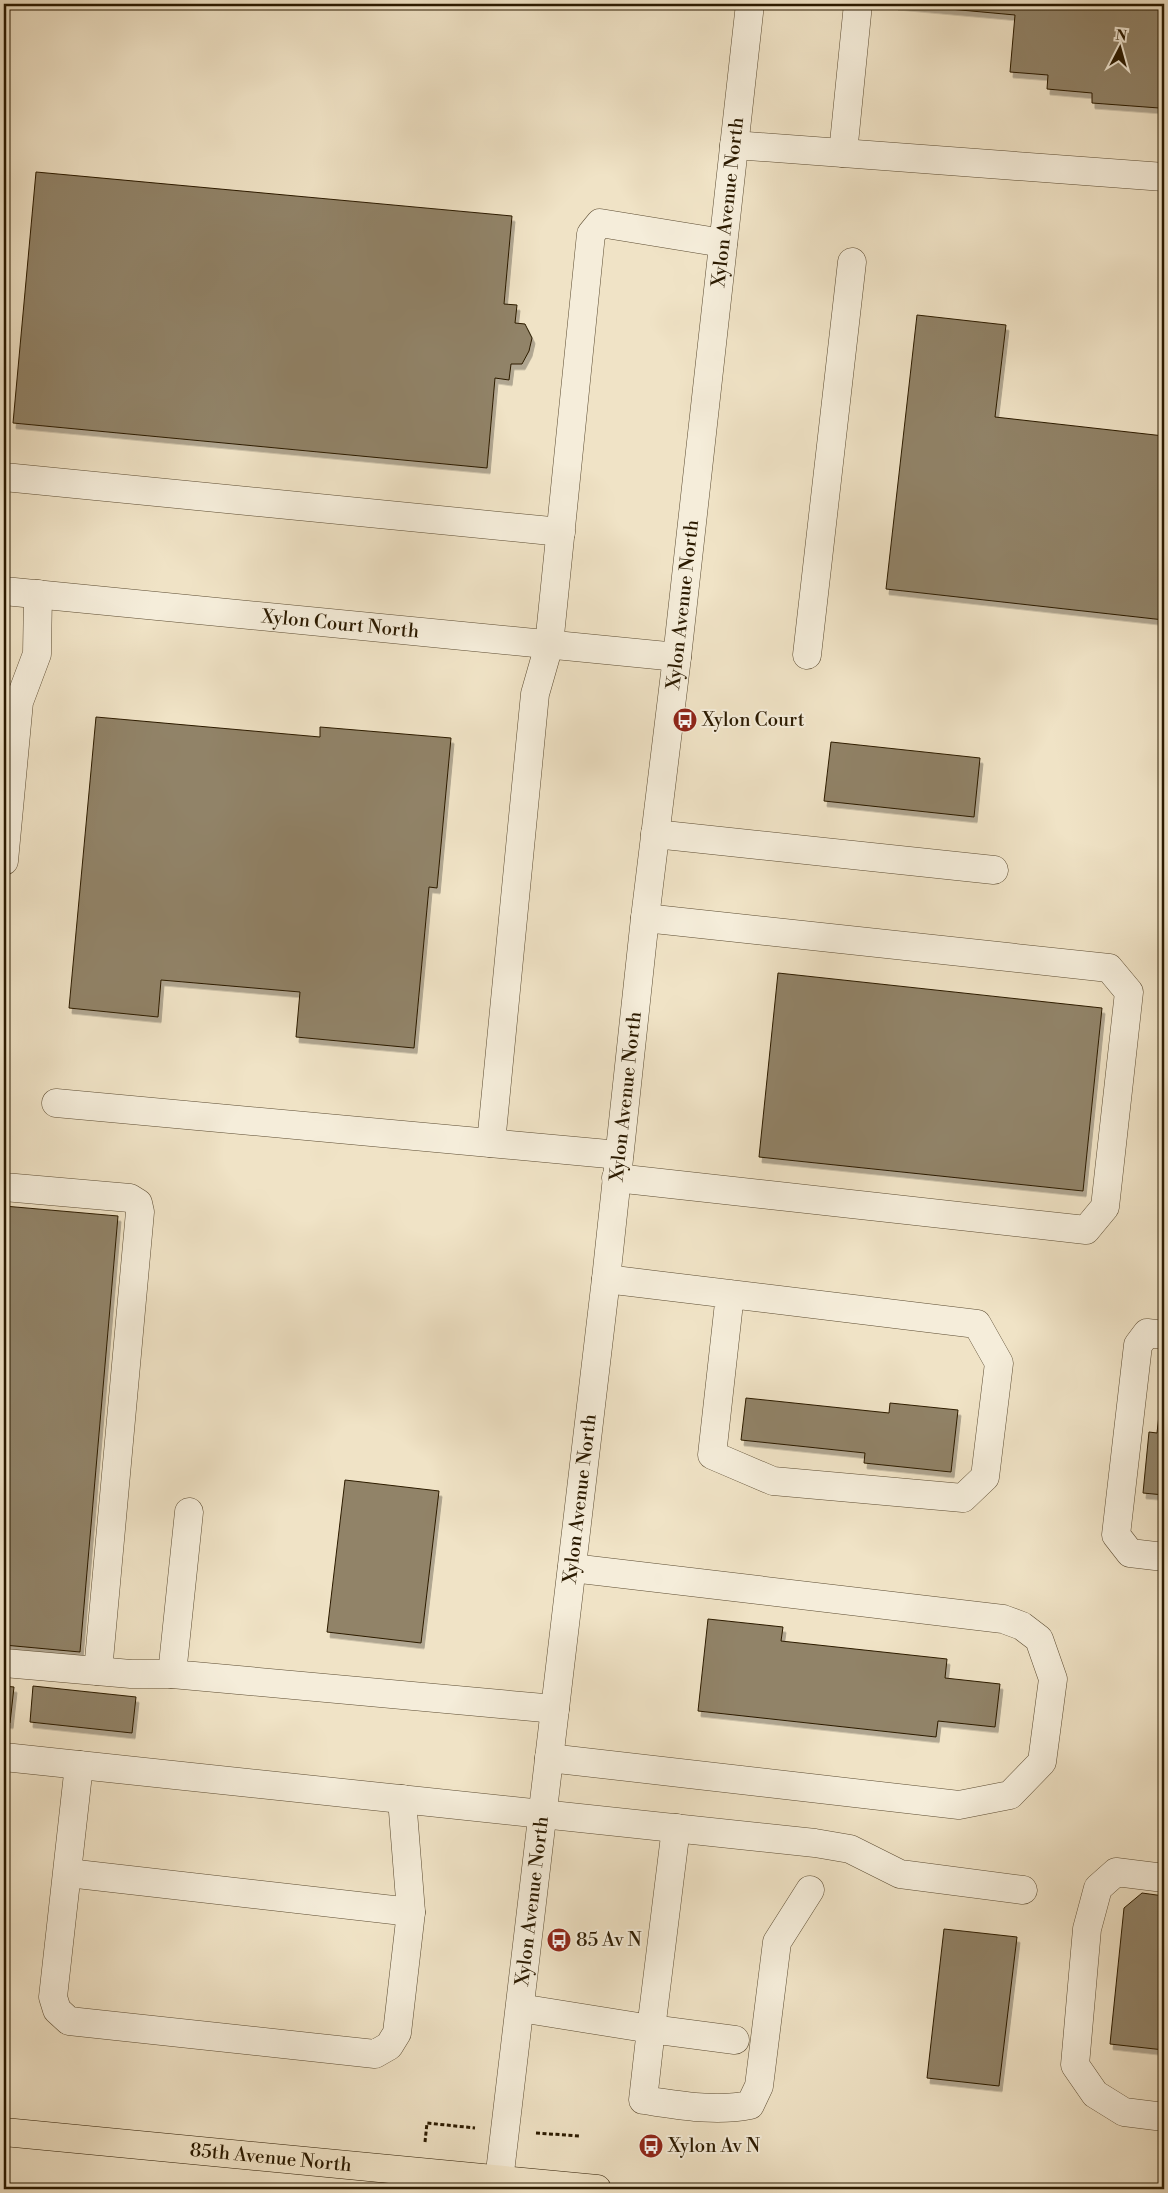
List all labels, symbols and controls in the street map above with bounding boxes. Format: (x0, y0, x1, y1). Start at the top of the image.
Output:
north arrow (1096, 22, 1146, 72)
text: N (1115, 27, 1128, 46)
street label: Xylon Avenue North (706, 116, 749, 289)
street label: Xylon Avenue North (661, 519, 704, 692)
street label: Xylon Court North (260, 604, 420, 644)
bus stop icon: Xylon Court (672, 707, 698, 733)
place label: Xylon Court (701, 708, 805, 732)
street label: Xylon Avenue North (605, 1010, 647, 1184)
street label: Xylon Avenue North (558, 1413, 602, 1586)
street label: Xylon Avenue North (510, 1815, 554, 1988)
bus stop icon: 85 Av N (546, 1927, 572, 1953)
place label: 85 Av N (576, 1928, 642, 1952)
bus stop icon: Xylon Av N (638, 2133, 664, 2159)
place label: Xylon Av N (667, 2134, 760, 2158)
street label: 85th Avenue North (189, 2138, 353, 2177)

